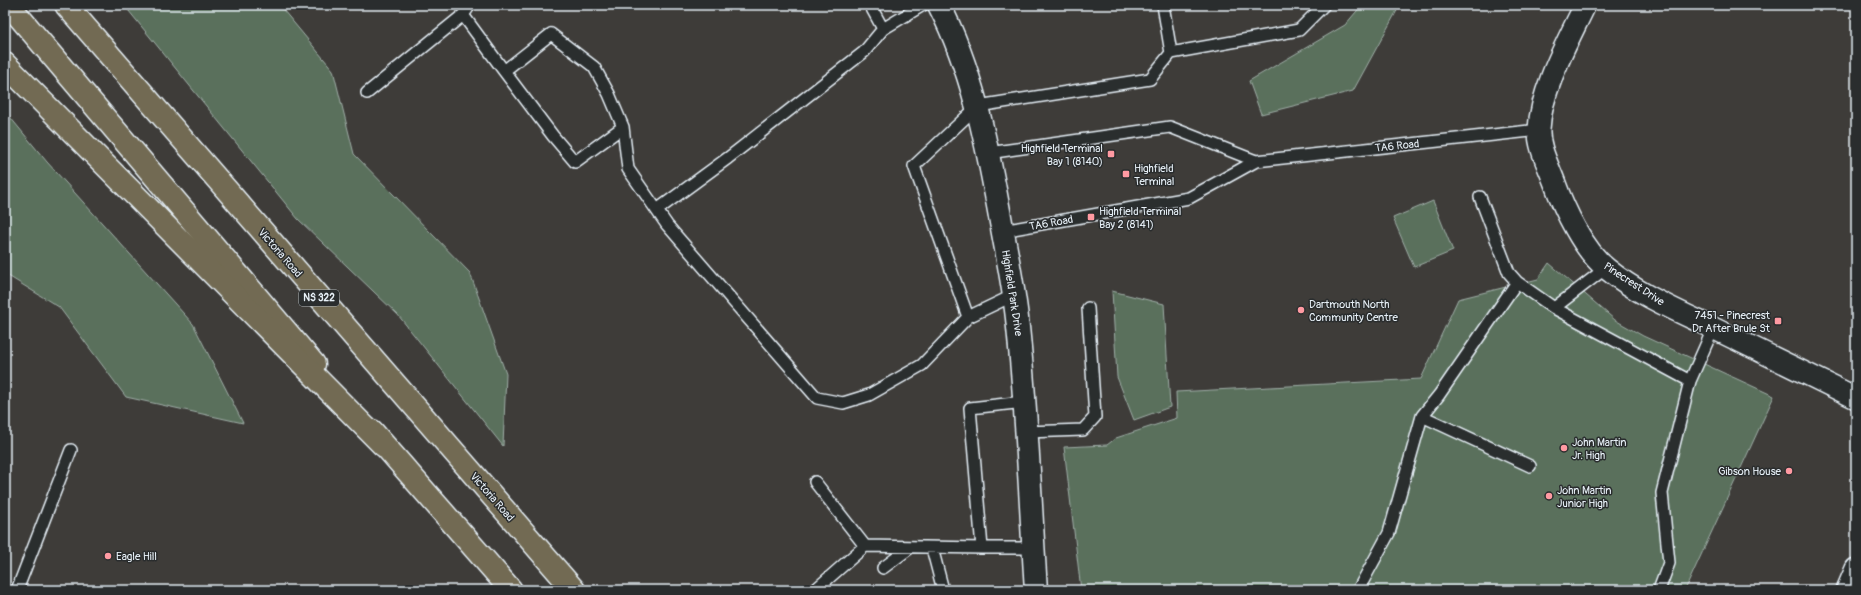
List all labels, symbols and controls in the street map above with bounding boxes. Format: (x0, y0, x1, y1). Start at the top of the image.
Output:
street label: TA6 Road (1374, 137, 1420, 155)
place label: Highfield Terminal Bay 1 (8140) (1021, 142, 1103, 168)
marker: Highfield Terminal Bay 1 (8140) (1106, 149, 1116, 159)
place label: Highfield Terminal (1134, 162, 1174, 188)
marker: Highfield Terminal (1121, 169, 1131, 179)
place label: Highfield Terminal Bay 2 (8141) (1099, 205, 1181, 231)
marker: Highfield Terminal Bay 2 (8141) (1086, 212, 1096, 222)
street label: TA6 Road (1028, 213, 1074, 233)
street label: Victoria Road (255, 226, 305, 280)
street label: Highfield Park Drive (999, 249, 1025, 338)
street label: Pinecrest Drive (1601, 260, 1667, 309)
road number: NS 322 (299, 290, 339, 306)
place label: Dartmouth North Community Centre (1309, 298, 1398, 324)
marker: Dartmouth North Community Centre (1296, 305, 1306, 315)
place label: 7451 - Pinecrest Dr After Brule St (1692, 309, 1771, 335)
marker: 7451 - Pinecrest Dr After Brule St (1773, 316, 1783, 326)
place label: John Martin Jr. High (1572, 436, 1626, 462)
marker: John Martin Jr. High (1559, 443, 1569, 453)
place label: Gibson House (1718, 465, 1782, 478)
marker: Gibson House (1784, 466, 1794, 476)
street label: Victoria Road (467, 470, 517, 524)
place label: John Martin Junior High (1557, 484, 1611, 510)
marker: John Martin Junior High (1544, 491, 1554, 501)
place label: Eagle Hill (116, 550, 157, 563)
marker: Eagle Hill (103, 551, 113, 561)

